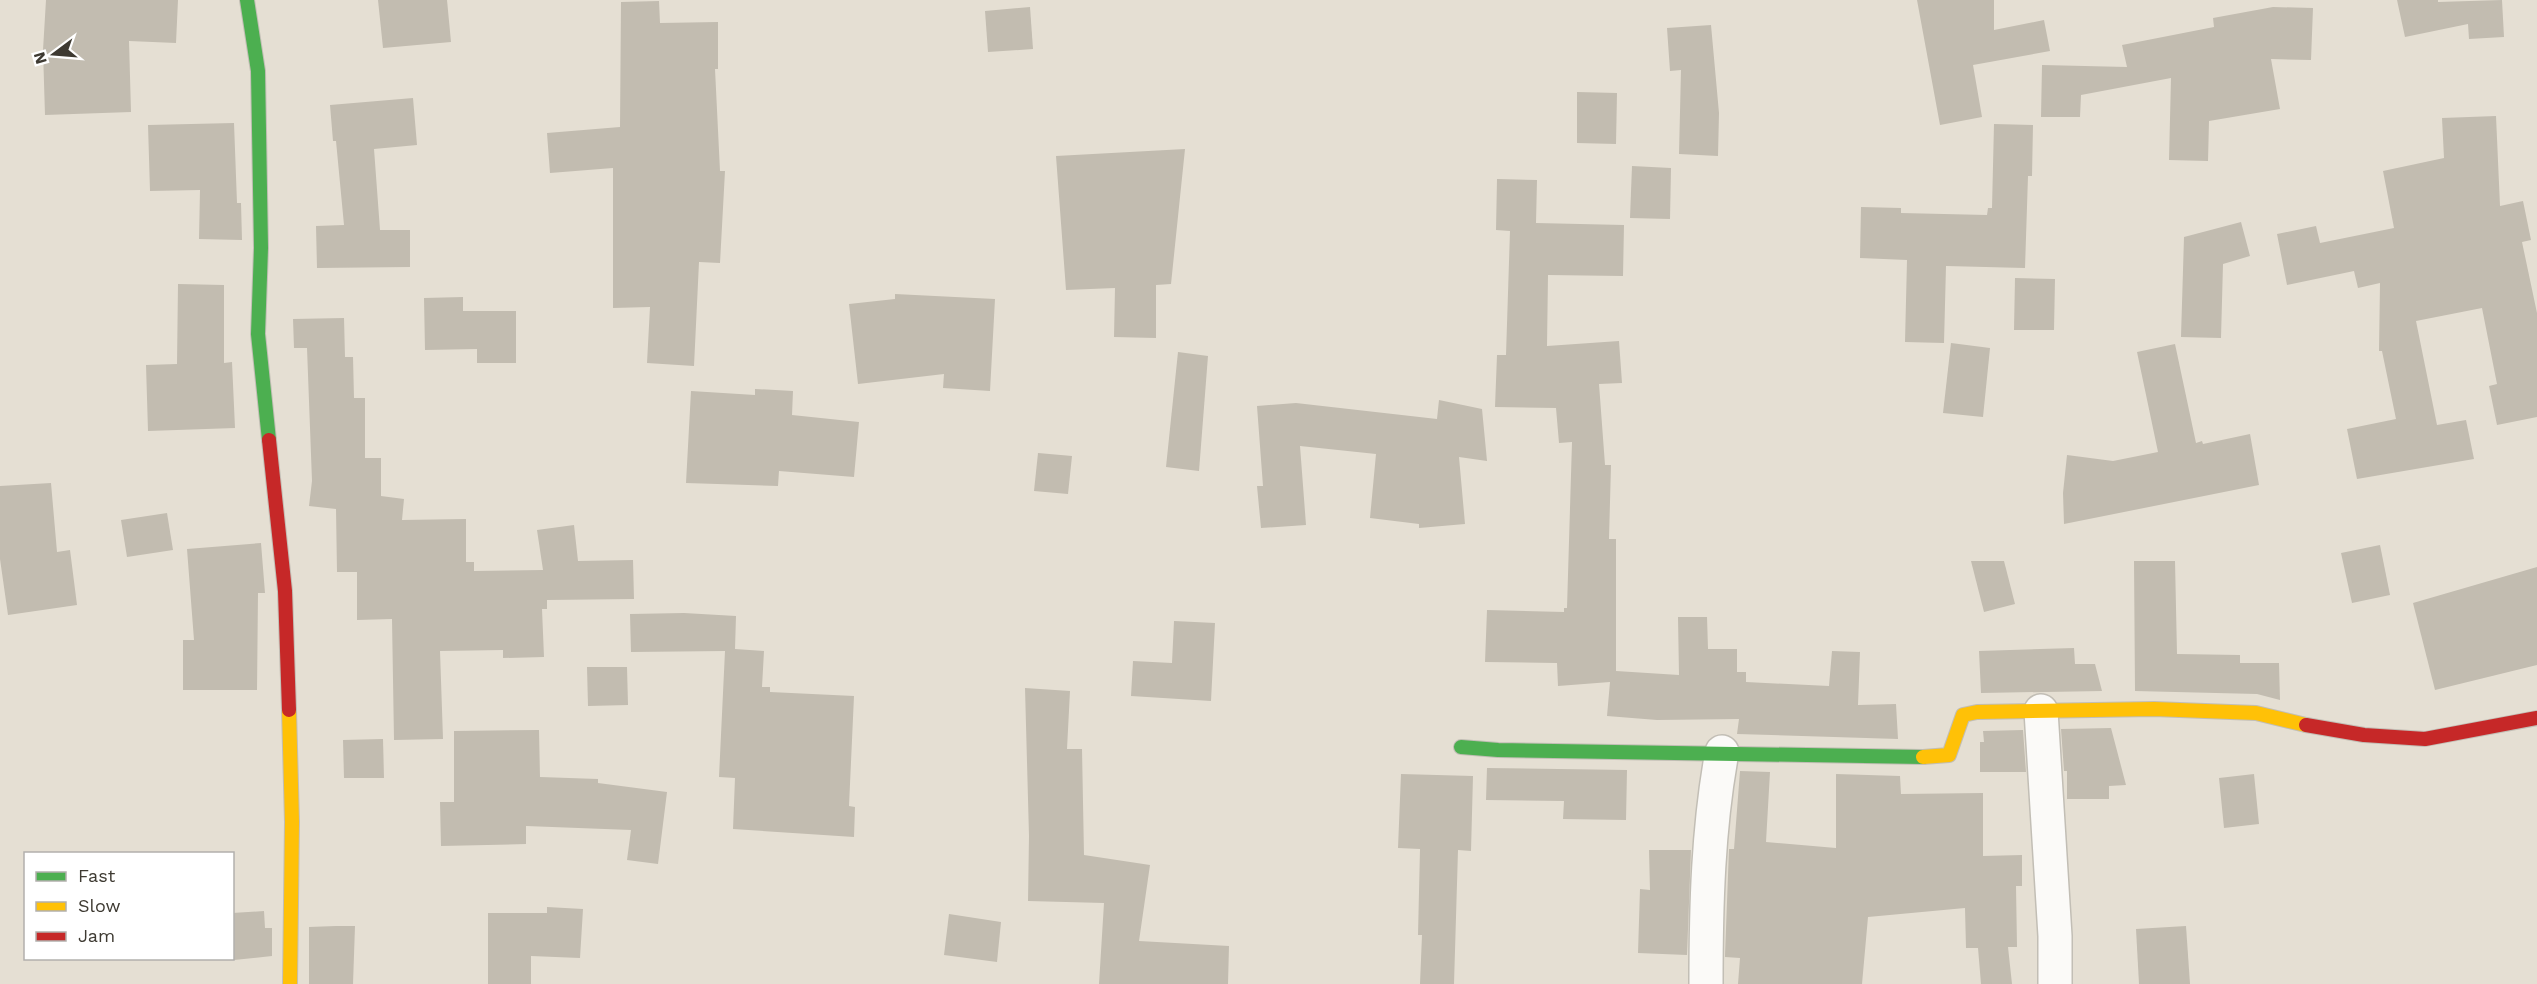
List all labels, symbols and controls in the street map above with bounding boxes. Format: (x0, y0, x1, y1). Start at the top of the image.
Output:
north arrow (24, 24, 84, 84)
text: N (29, 50, 51, 66)
legend (24, 852, 234, 960)
text: Fast (78, 865, 116, 886)
text: Slow (78, 895, 121, 916)
text: Jam (78, 925, 115, 946)

